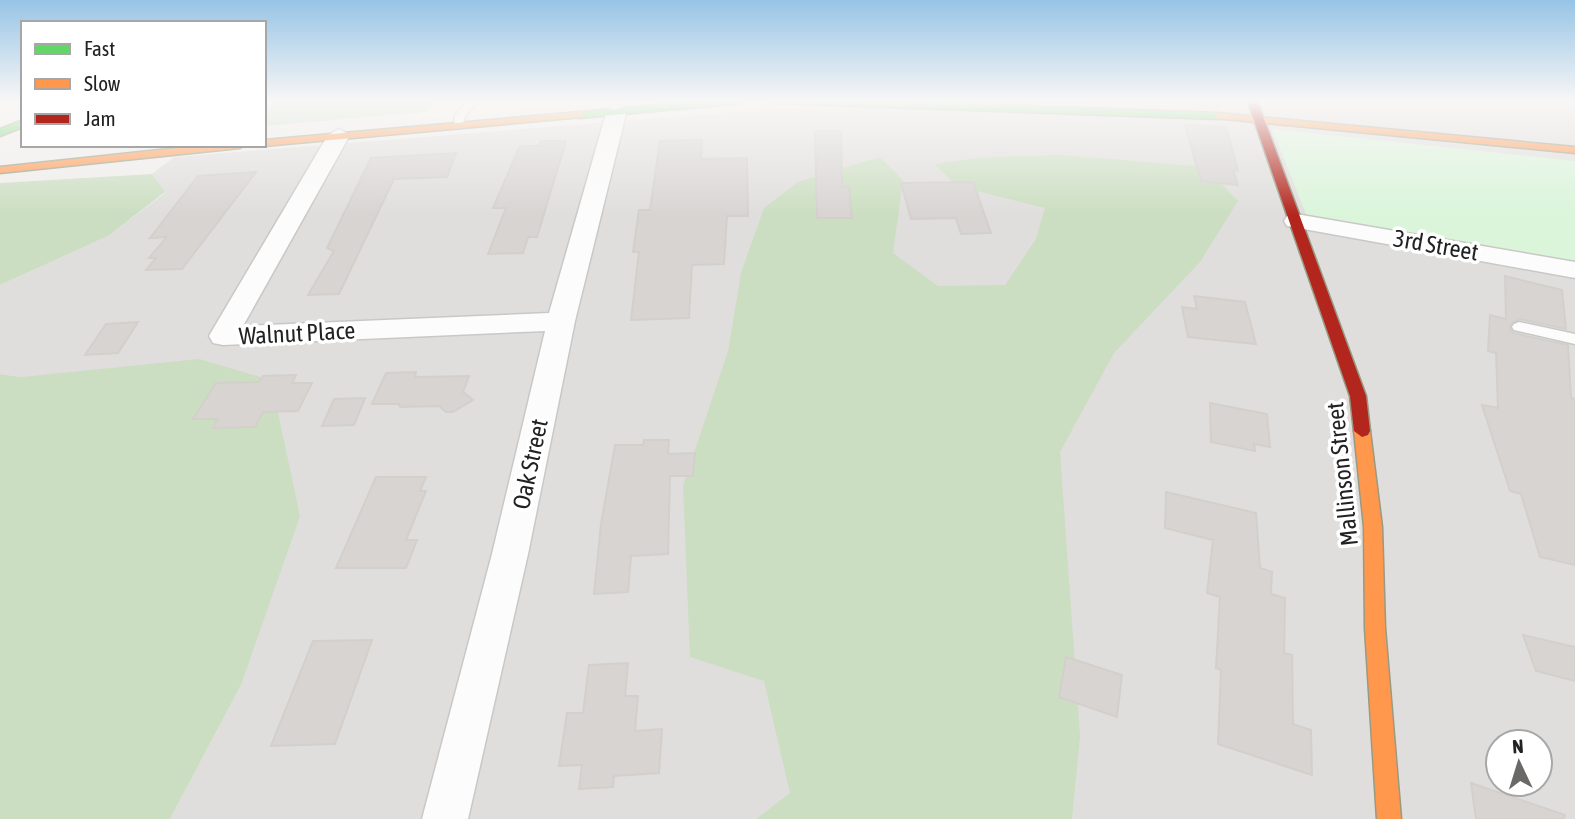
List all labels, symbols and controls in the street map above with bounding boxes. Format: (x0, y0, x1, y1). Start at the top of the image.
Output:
legend (21, 21, 266, 147)
text: Fast (84, 36, 115, 60)
text: Slow (84, 71, 121, 95)
text: Jam (84, 106, 116, 130)
street label: 3rd Street (1391, 224, 1481, 266)
street label: Walnut Place (238, 316, 356, 350)
street label: Mallinson Street (1321, 401, 1363, 547)
street label: Oak Street (507, 416, 553, 512)
north arrow (1484, 728, 1554, 798)
text: N (1511, 735, 1524, 757)

